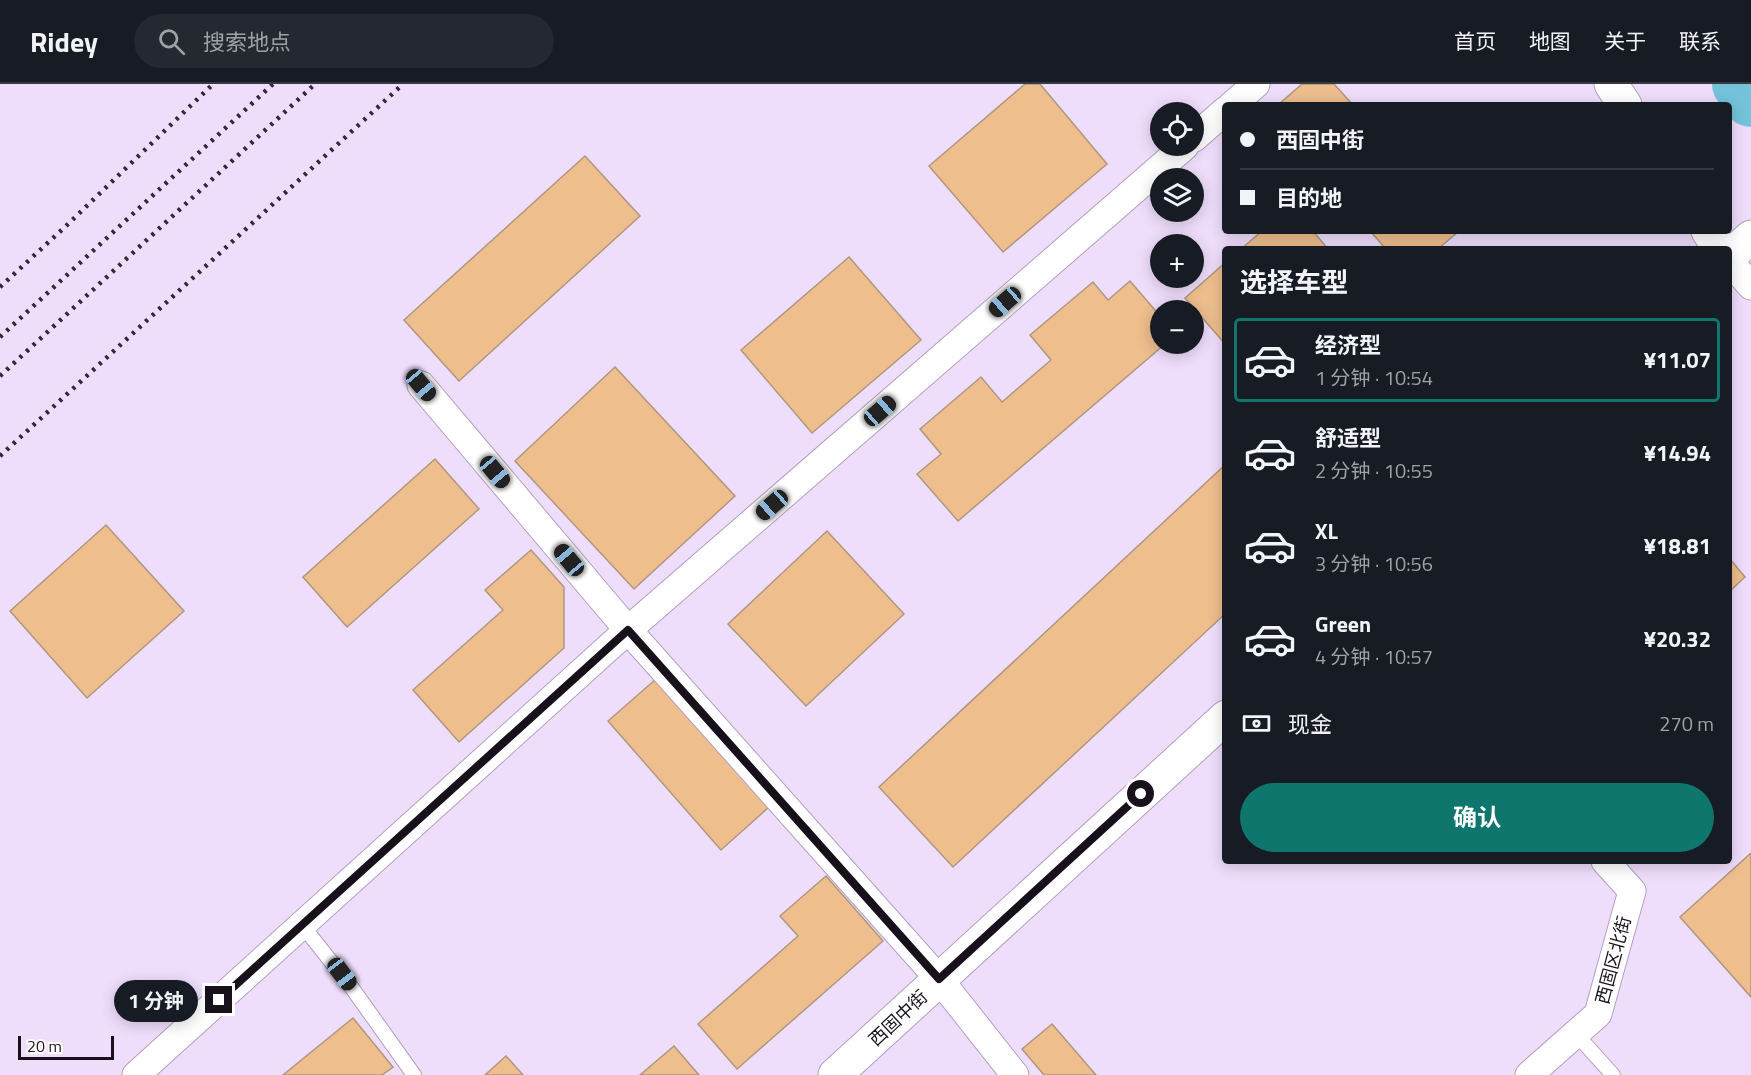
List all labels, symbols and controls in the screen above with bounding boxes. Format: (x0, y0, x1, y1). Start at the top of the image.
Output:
search box (134, 14, 554, 68)
text: Ridey (30, 20, 98, 63)
icon: search (155, 25, 188, 58)
text: 搜索地点 (203, 25, 291, 59)
text: 首页 (1454, 25, 1496, 57)
text: 地图 (1529, 25, 1571, 57)
text: 关于 (1604, 25, 1646, 57)
text: 联系 (1679, 25, 1721, 57)
map controls (1150, 102, 1204, 354)
button: locate (1150, 102, 1204, 156)
text: 西固中街 (1276, 123, 1364, 157)
button: layers (1150, 168, 1204, 222)
text: 目的地 (1276, 181, 1342, 215)
button: + (1150, 234, 1204, 288)
text: 选择车型 (1240, 261, 1348, 302)
car (986, 283, 1024, 321)
button: − (1150, 300, 1204, 354)
text: 经济型 (1315, 328, 1381, 362)
icon: car (1243, 333, 1297, 387)
text: ¥11.07 (1644, 343, 1711, 377)
text: 1 分钟 · 10:54 (1315, 362, 1433, 393)
car (403, 365, 439, 405)
car (861, 392, 899, 430)
text: 舒适型 (1315, 421, 1381, 455)
icon: car (1243, 426, 1297, 480)
text: ¥14.94 (1644, 436, 1711, 470)
car (477, 452, 513, 492)
text: 2 分钟 · 10:55 (1315, 455, 1433, 486)
car (753, 486, 791, 524)
text: XL (1315, 514, 1338, 548)
icon: car (1243, 519, 1297, 573)
text: ¥18.81 (1644, 529, 1711, 563)
car (551, 540, 587, 580)
text: 3 分钟 · 10:56 (1315, 548, 1433, 579)
text: Green (1315, 607, 1371, 641)
icon: car (1243, 612, 1297, 666)
text: ¥20.32 (1644, 622, 1711, 656)
text: 4 分钟 · 10:57 (1315, 641, 1433, 672)
icon: cash (1240, 707, 1273, 740)
text: 现金 (1288, 707, 1332, 741)
text: 270 m (1659, 708, 1714, 739)
route start (1127, 780, 1154, 807)
button: 确认 (1240, 783, 1714, 852)
street label: 西固区北街 (1588, 913, 1638, 1007)
car (324, 954, 360, 994)
callout: 1 分钟 (114, 979, 198, 1021)
street label: 西固中街 (862, 984, 934, 1052)
text: 1 分钟 (128, 985, 184, 1016)
route end (205, 986, 232, 1013)
scale bar (18, 1033, 114, 1060)
text: 20 m (27, 1034, 62, 1058)

